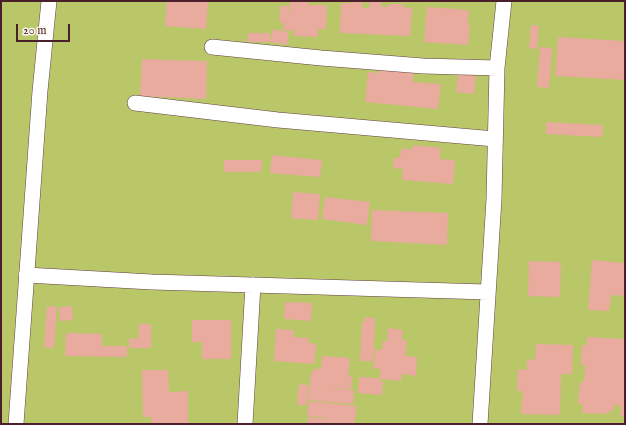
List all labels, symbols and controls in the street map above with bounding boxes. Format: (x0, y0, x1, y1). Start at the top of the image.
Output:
scale bar (18, 16, 72, 42)
text: 20 m (23, 23, 46, 38)

